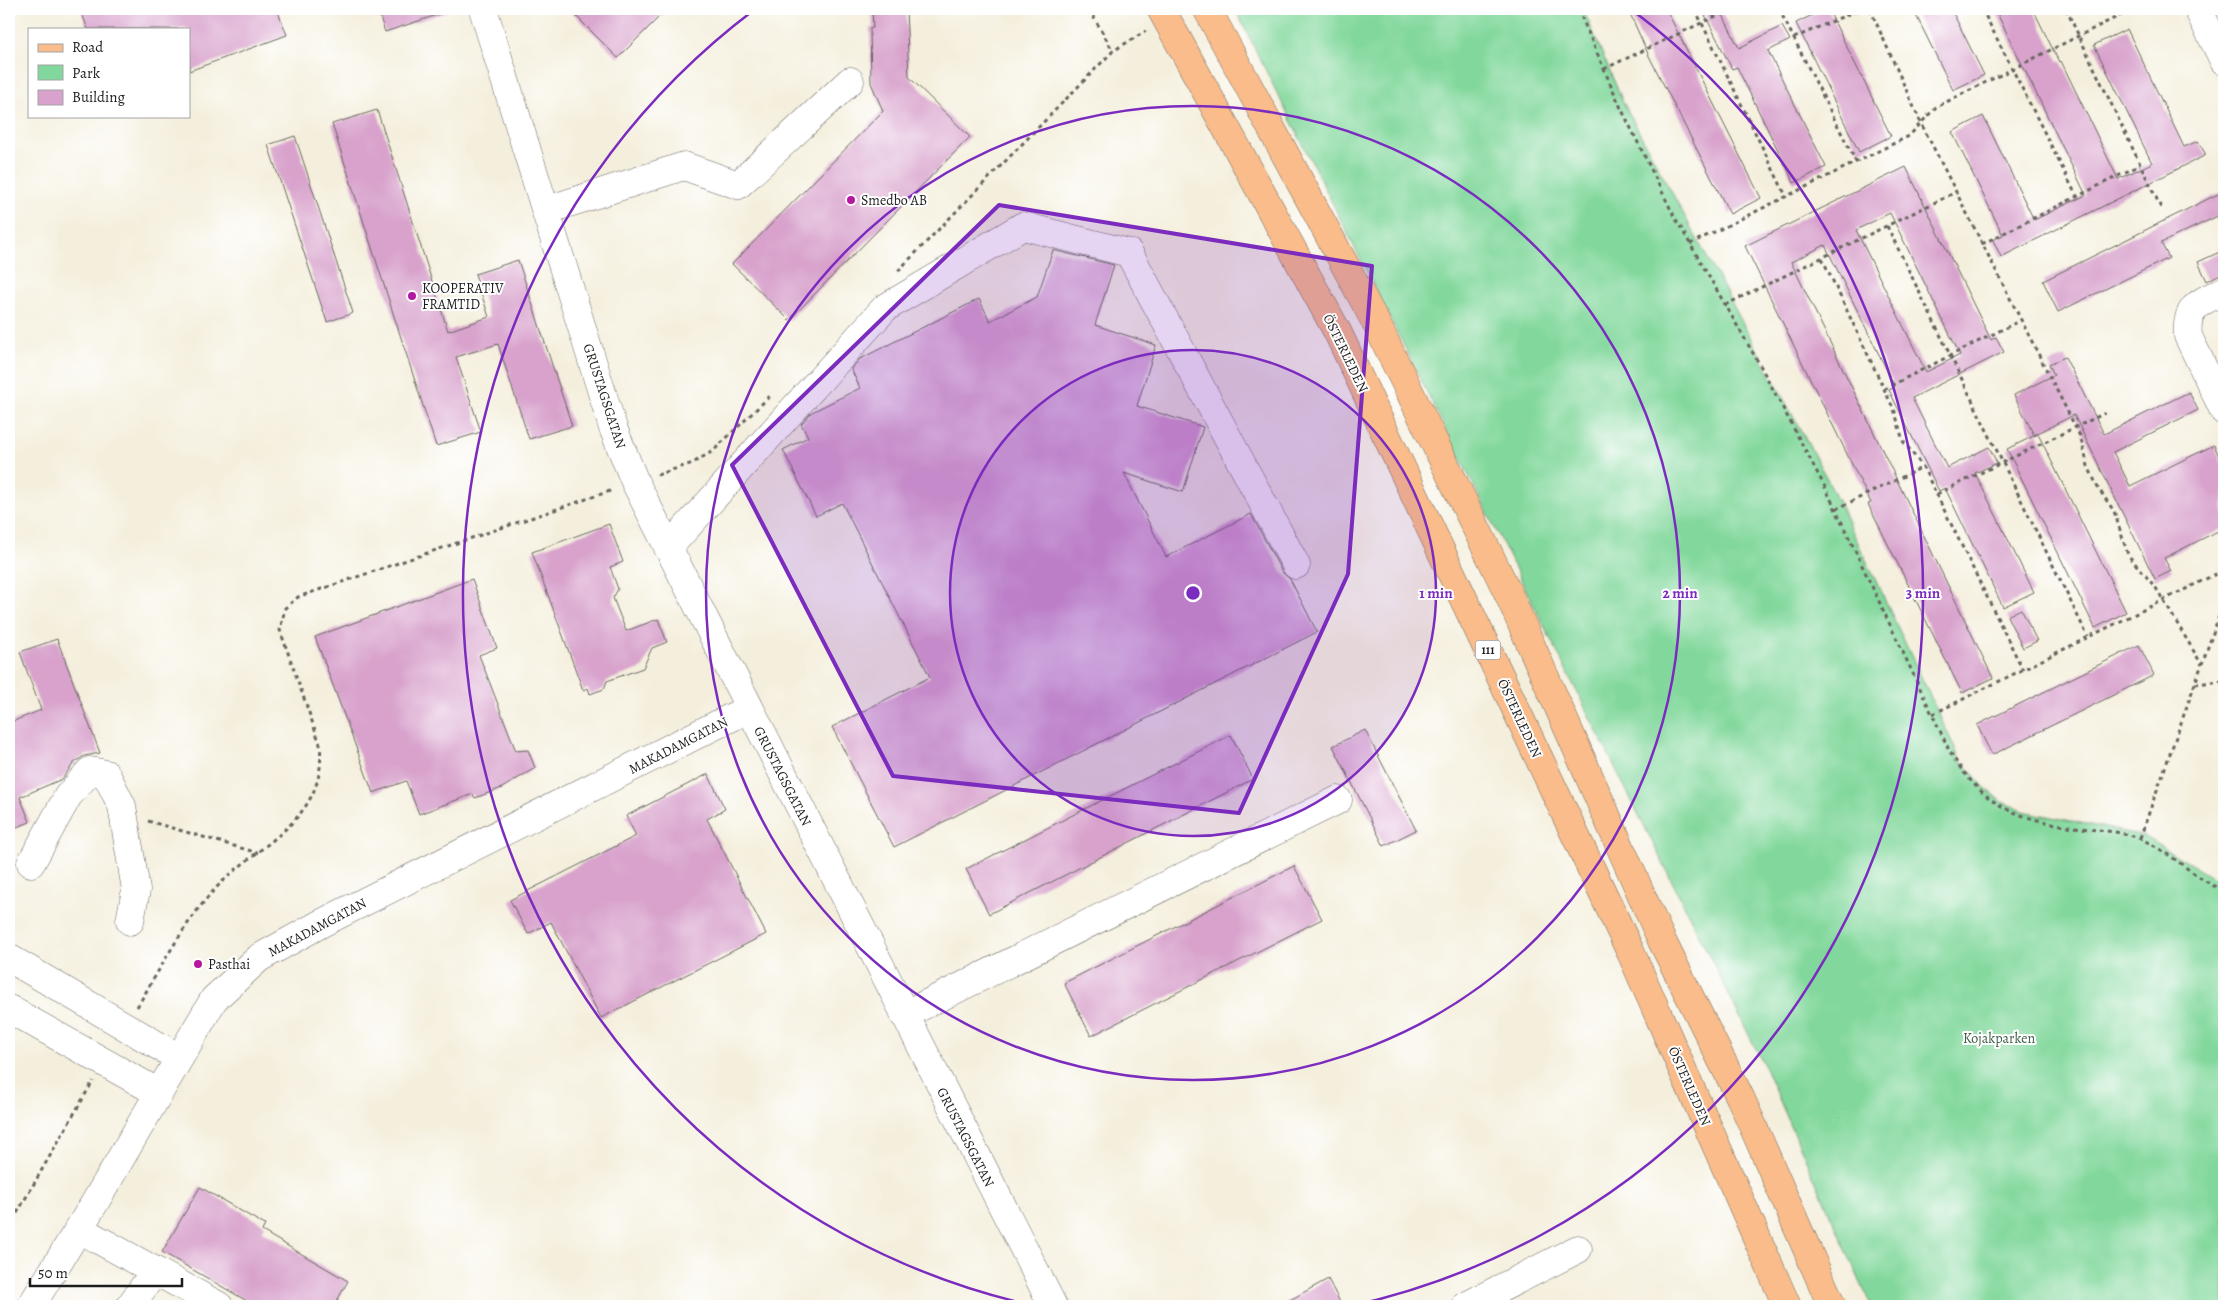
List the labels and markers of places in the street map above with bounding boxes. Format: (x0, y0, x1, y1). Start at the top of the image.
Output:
place label: Smedbo AB (861, 191, 927, 210)
marker: Smedbo AB (845, 194, 857, 206)
place label: KOOPERATIV FRAMTID (422, 279, 504, 314)
marker: KOOPERATIV FRAMTID (406, 290, 418, 302)
centre of rings (1184, 584, 1202, 602)
place label: Pasthai (208, 955, 250, 974)
marker: Pasthai (192, 958, 204, 970)

